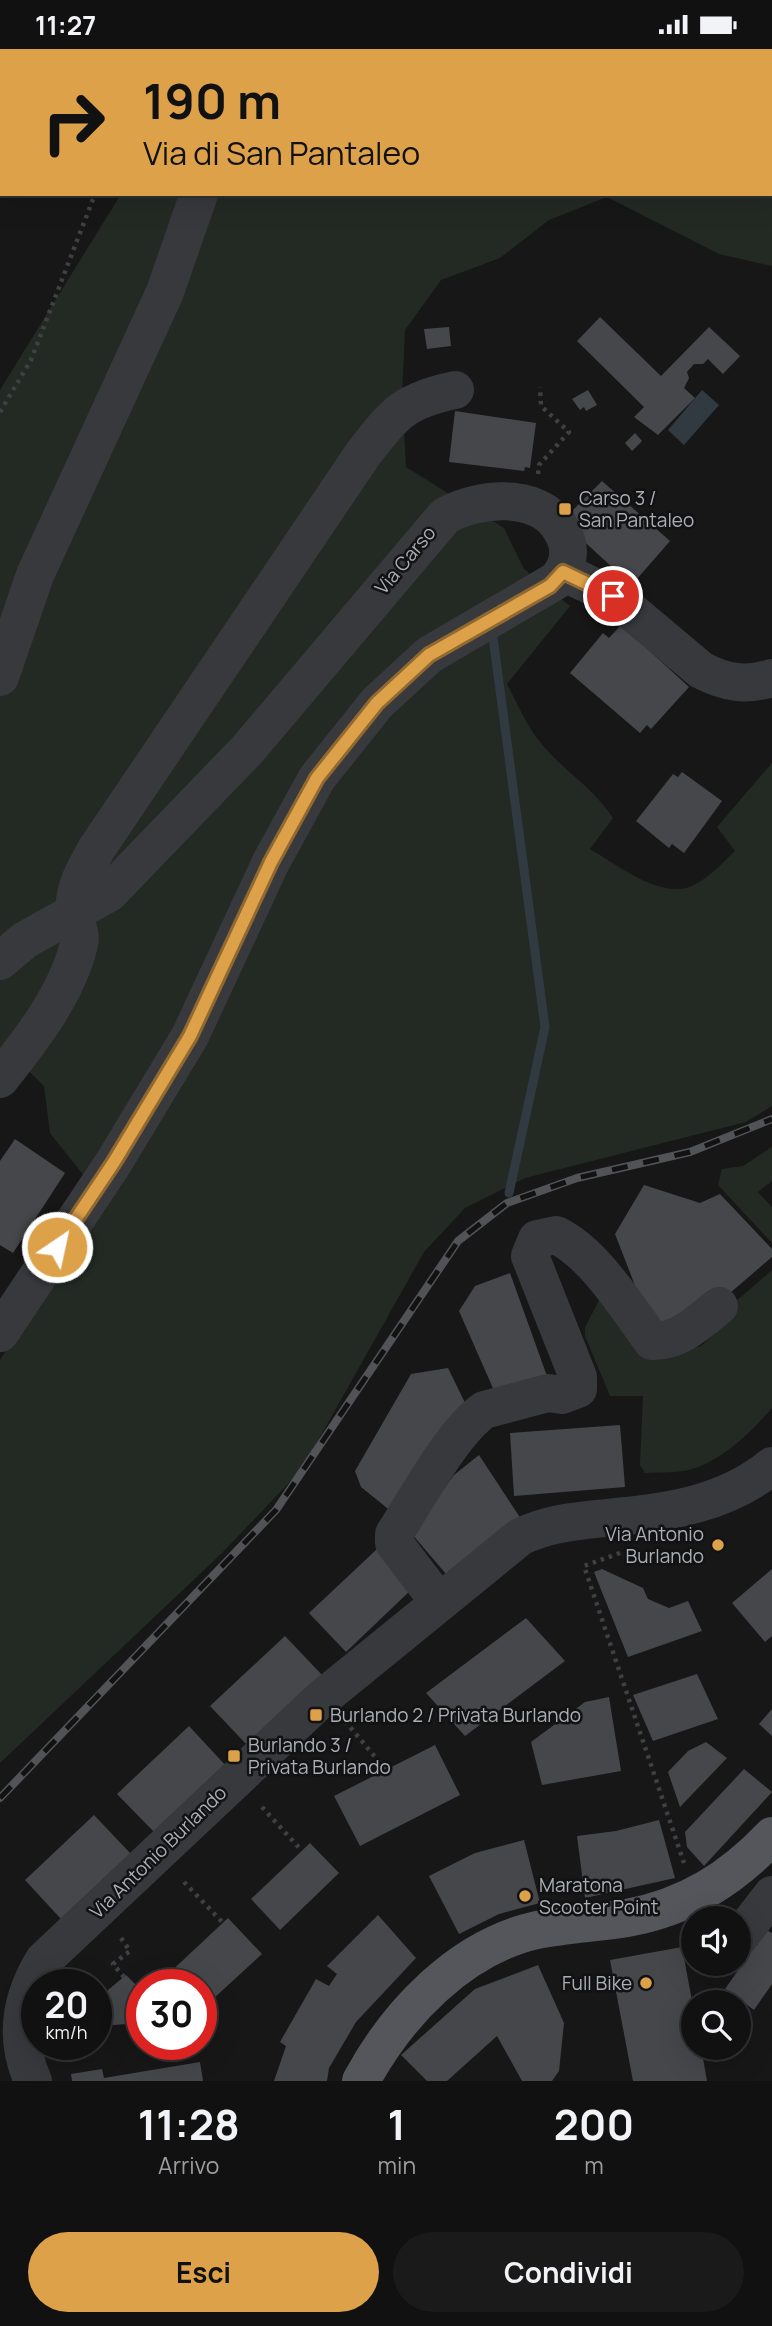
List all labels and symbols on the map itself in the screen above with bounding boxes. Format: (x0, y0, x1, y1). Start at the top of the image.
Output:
place label: Carso 3 / San Pantaleo (579, 485, 694, 533)
marker: Carso 3 / San Pantaleo (557, 501, 573, 517)
street label: Via Carso (369, 520, 441, 600)
pin (583, 566, 643, 626)
position arrow (20, 1210, 94, 1284)
place label: Via Antonio Burlando (605, 1521, 704, 1569)
marker: Via Antonio Burlando (710, 1537, 726, 1553)
place label: Burlando 2 / Privata Burlando (330, 1702, 581, 1728)
marker: Burlando 2 / Privata Burlando (308, 1707, 324, 1723)
place label: Burlando 3 / Privata Burlando (248, 1732, 391, 1780)
marker: Burlando 3 / Privata Burlando (226, 1748, 242, 1764)
street label: Via Antonio Burlando (84, 1780, 232, 1924)
place label: Maratona Scooter Point (539, 1872, 658, 1920)
marker: Maratona Scooter Point (517, 1888, 533, 1904)
speed limit sign: 30 (126, 1969, 217, 2060)
place label: Full Bike (562, 1970, 632, 1996)
marker: Full Bike (638, 1975, 654, 1991)

